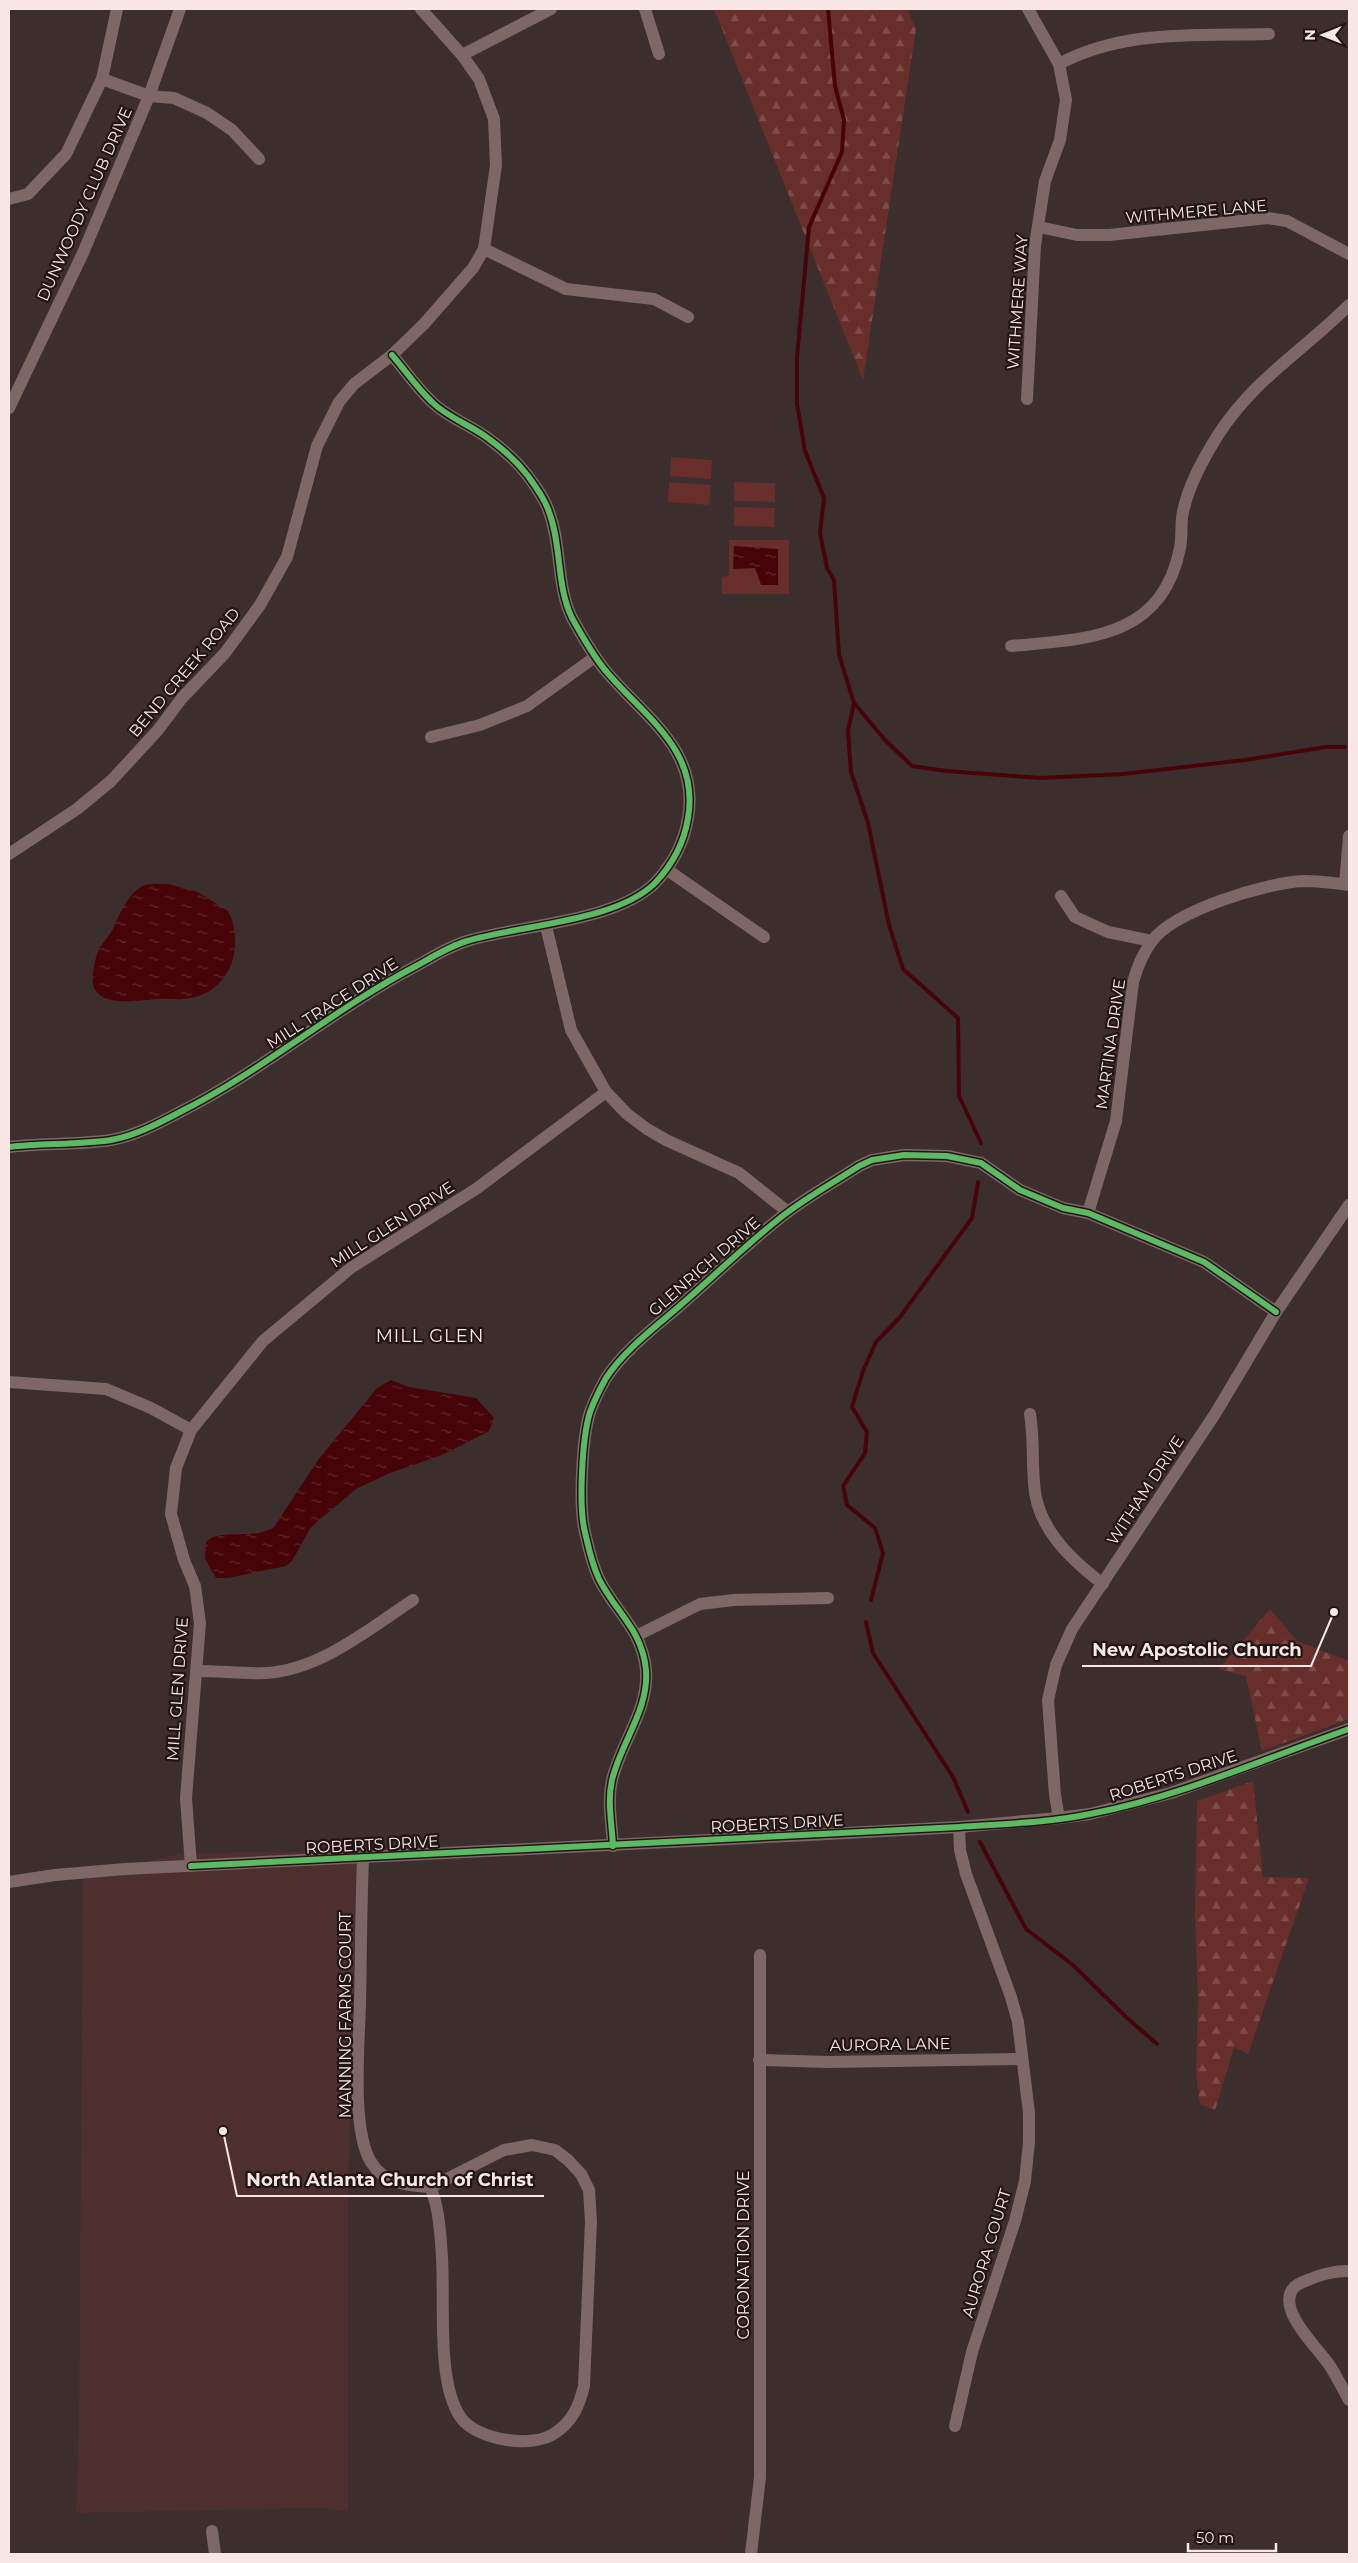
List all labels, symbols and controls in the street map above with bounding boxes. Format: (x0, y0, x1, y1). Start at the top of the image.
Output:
north arrow (1298, 10, 1348, 60)
text: N (1301, 29, 1319, 41)
street label: DUNWOODY CLUB DRIVE (33, 104, 136, 304)
street label: WITHMERE LANE (1125, 196, 1267, 227)
street label: WITHMERE WAY (1003, 233, 1032, 370)
street label: BEND CREEK ROAD (125, 604, 244, 741)
street label: MILL TRACE DRIVE (263, 954, 401, 1053)
street label: MARTINA DRIVE (1092, 977, 1129, 1111)
street label: MILL GLEN DRIVE (327, 1177, 458, 1272)
street label: GLENRICH DRIVE (645, 1213, 764, 1320)
district label: MILL GLEN (376, 1325, 484, 1347)
street label: WITHAM DRIVE (1103, 1432, 1188, 1548)
street label: MILL GLEN DRIVE (163, 1617, 192, 1761)
callout: New Apostolic Church (1082, 1633, 1311, 1666)
text: New Apostolic Church (1092, 1639, 1302, 1661)
street label: ROBERTS DRIVE (1107, 1746, 1239, 1805)
street label: ROBERTS DRIVE (710, 1811, 844, 1836)
street label: ROBERTS DRIVE (305, 1832, 439, 1857)
street label: MANNING FARMS COURT (336, 1911, 355, 2118)
street label: AURORA LANE (829, 2034, 951, 2055)
callout: North Atlanta Church of Christ (237, 2163, 544, 2196)
text: North Atlanta Church of Christ (246, 2169, 534, 2191)
street label: CORONATION DRIVE (734, 2171, 753, 2339)
street label: AURORA COURT (958, 2186, 1015, 2320)
scale bar (1188, 2520, 1276, 2552)
text: 50 m (1196, 2528, 1234, 2547)

